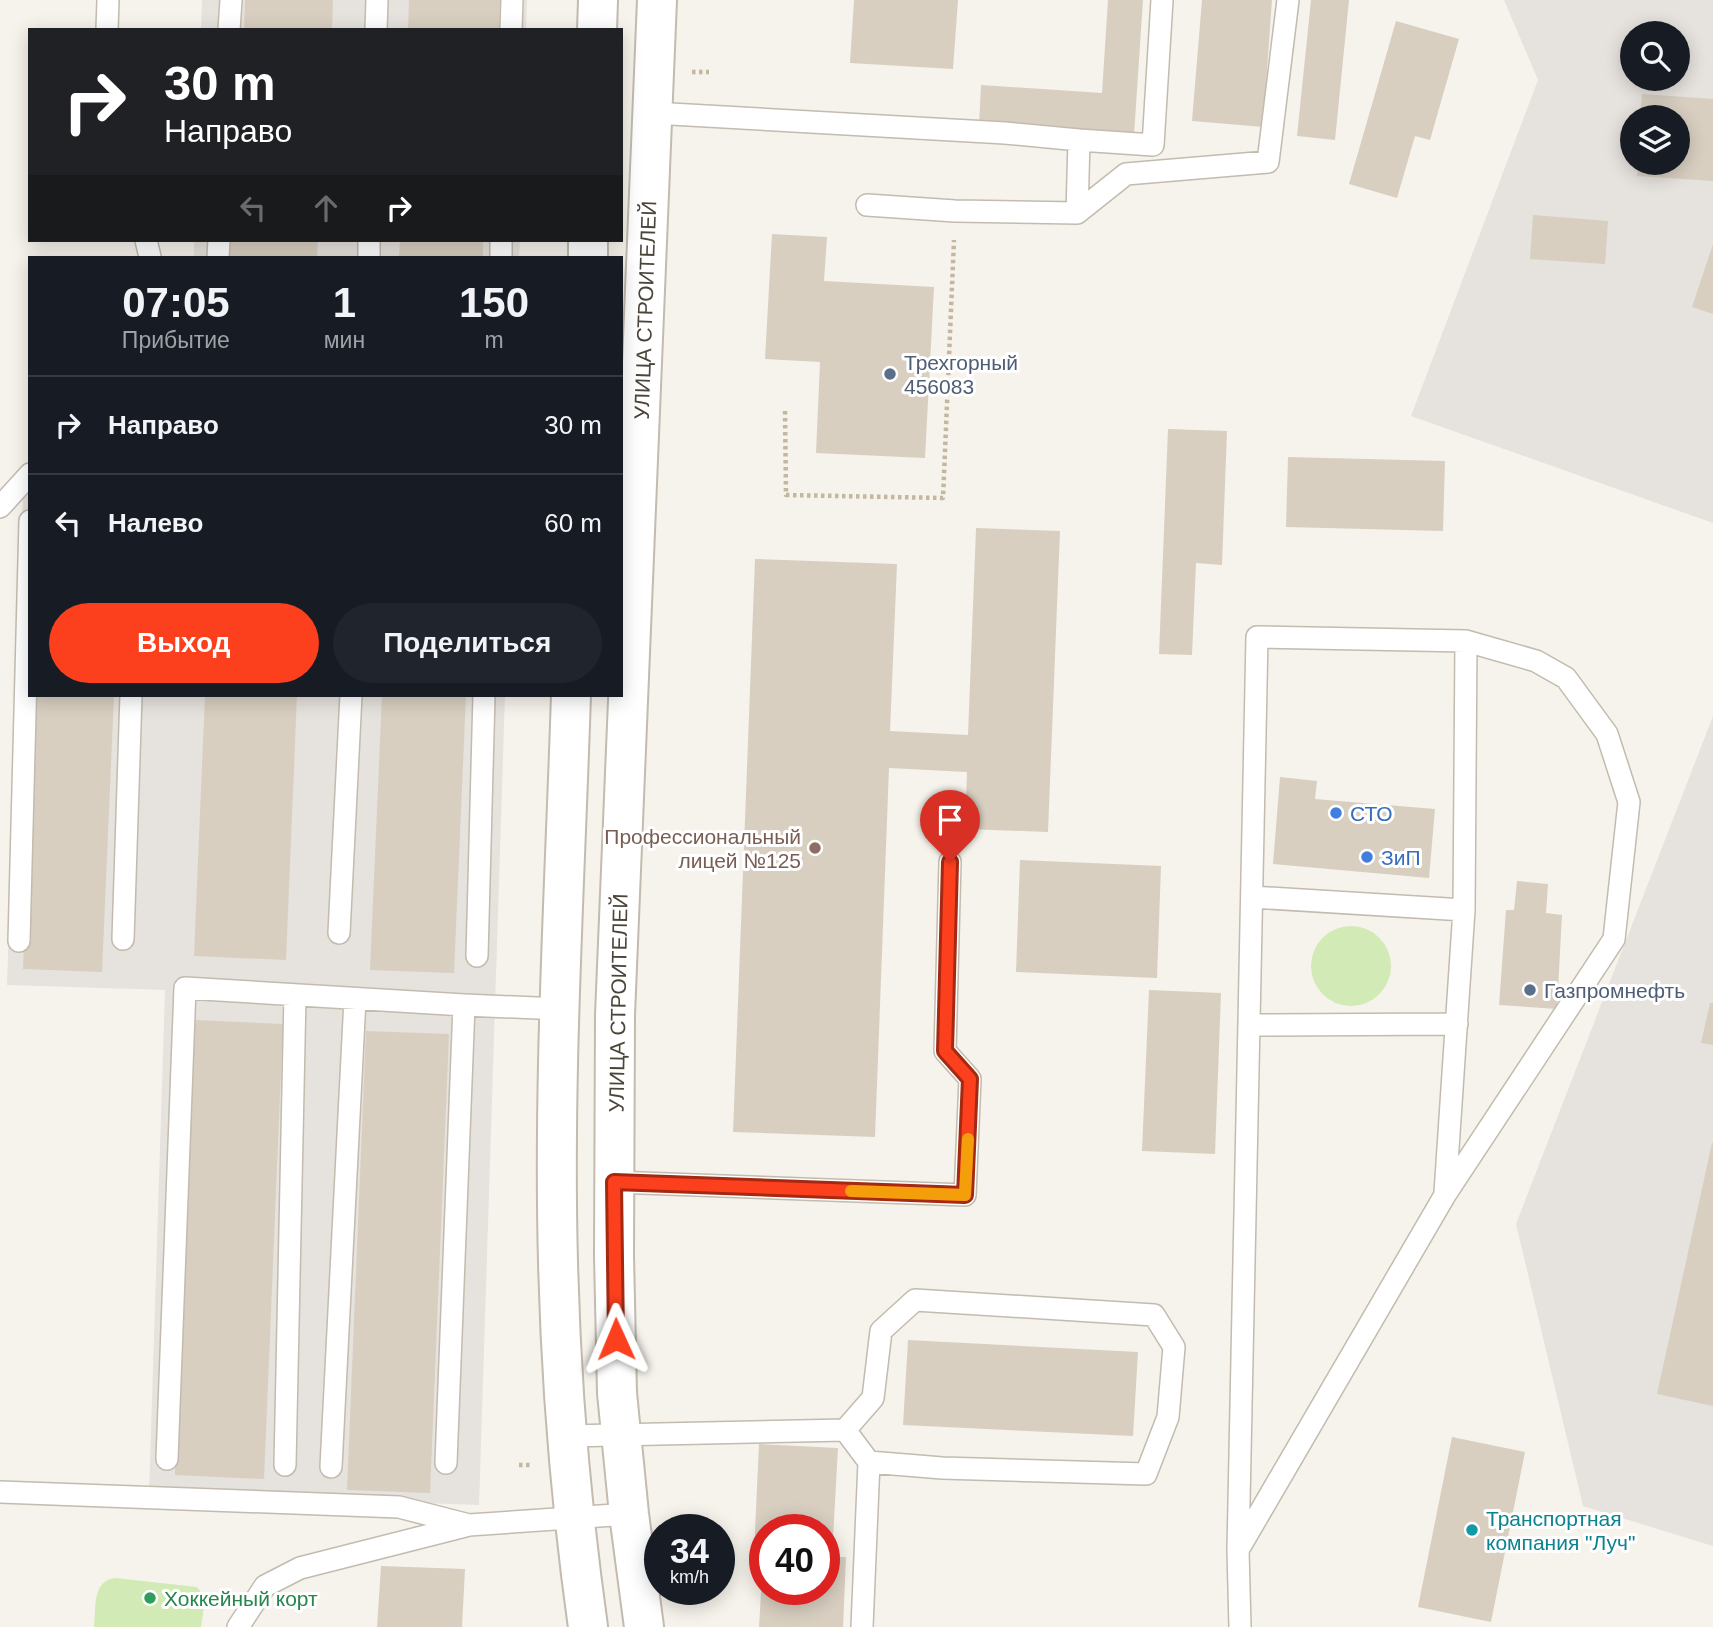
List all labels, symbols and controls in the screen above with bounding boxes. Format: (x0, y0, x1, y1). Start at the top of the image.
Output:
map controls (1620, 21, 1690, 175)
button: search (1620, 21, 1690, 91)
icon: right (49, 56, 140, 147)
text: 30 m (164, 56, 276, 110)
button: layers (1620, 105, 1690, 175)
text: Направо (164, 113, 292, 149)
icon: left (234, 189, 272, 227)
icon: ahead (307, 189, 345, 227)
icon: right (380, 189, 418, 227)
street label: УЛИЦА СТРОИТЕЛЕЙ (630, 200, 660, 420)
text: 07:05 (122, 279, 230, 326)
text: 1 (333, 279, 356, 326)
text: 150 (459, 279, 529, 326)
text: Прибытие (122, 327, 230, 353)
text: мин (324, 327, 365, 353)
text: m (484, 327, 504, 353)
place label: Трехгорный 456083 (904, 351, 1018, 398)
marker: Трехгорный 456083 (882, 366, 898, 382)
icon: right (49, 406, 87, 444)
text: Направо (108, 410, 219, 440)
text: 30 m (544, 410, 602, 440)
icon: left (49, 504, 87, 542)
text: Налево (108, 508, 203, 538)
text: 60 m (544, 508, 602, 538)
button: Выход (49, 603, 319, 683)
button: Поделиться (333, 603, 602, 683)
pin (920, 790, 980, 862)
icon: arrive (931, 801, 969, 839)
place label: СТО (1350, 802, 1393, 825)
marker: СТО (1328, 805, 1344, 821)
place label: Профессиональный лицей №125 (604, 825, 801, 872)
marker: Профессиональный лицей №125 (807, 840, 823, 856)
place label: ЗиП (1381, 846, 1421, 869)
marker: ЗиП (1359, 849, 1375, 865)
street label: УЛИЦА СТРОИТЕЛЕЙ (605, 893, 631, 1113)
place label: Газпромнефть (1544, 979, 1685, 1002)
marker: Газпромнефть (1522, 982, 1538, 998)
position arrow (579, 1302, 653, 1376)
place label: Транспортная компания "Луч" (1486, 1507, 1636, 1554)
speed limit sign: 40 (749, 1514, 840, 1605)
marker: Транспортная компания "Луч" (1464, 1522, 1480, 1538)
text: 34 (670, 1531, 709, 1570)
text: km/h (670, 1567, 709, 1587)
place label: Хоккейный корт (164, 1587, 318, 1610)
marker: Хоккейный корт (142, 1590, 158, 1606)

